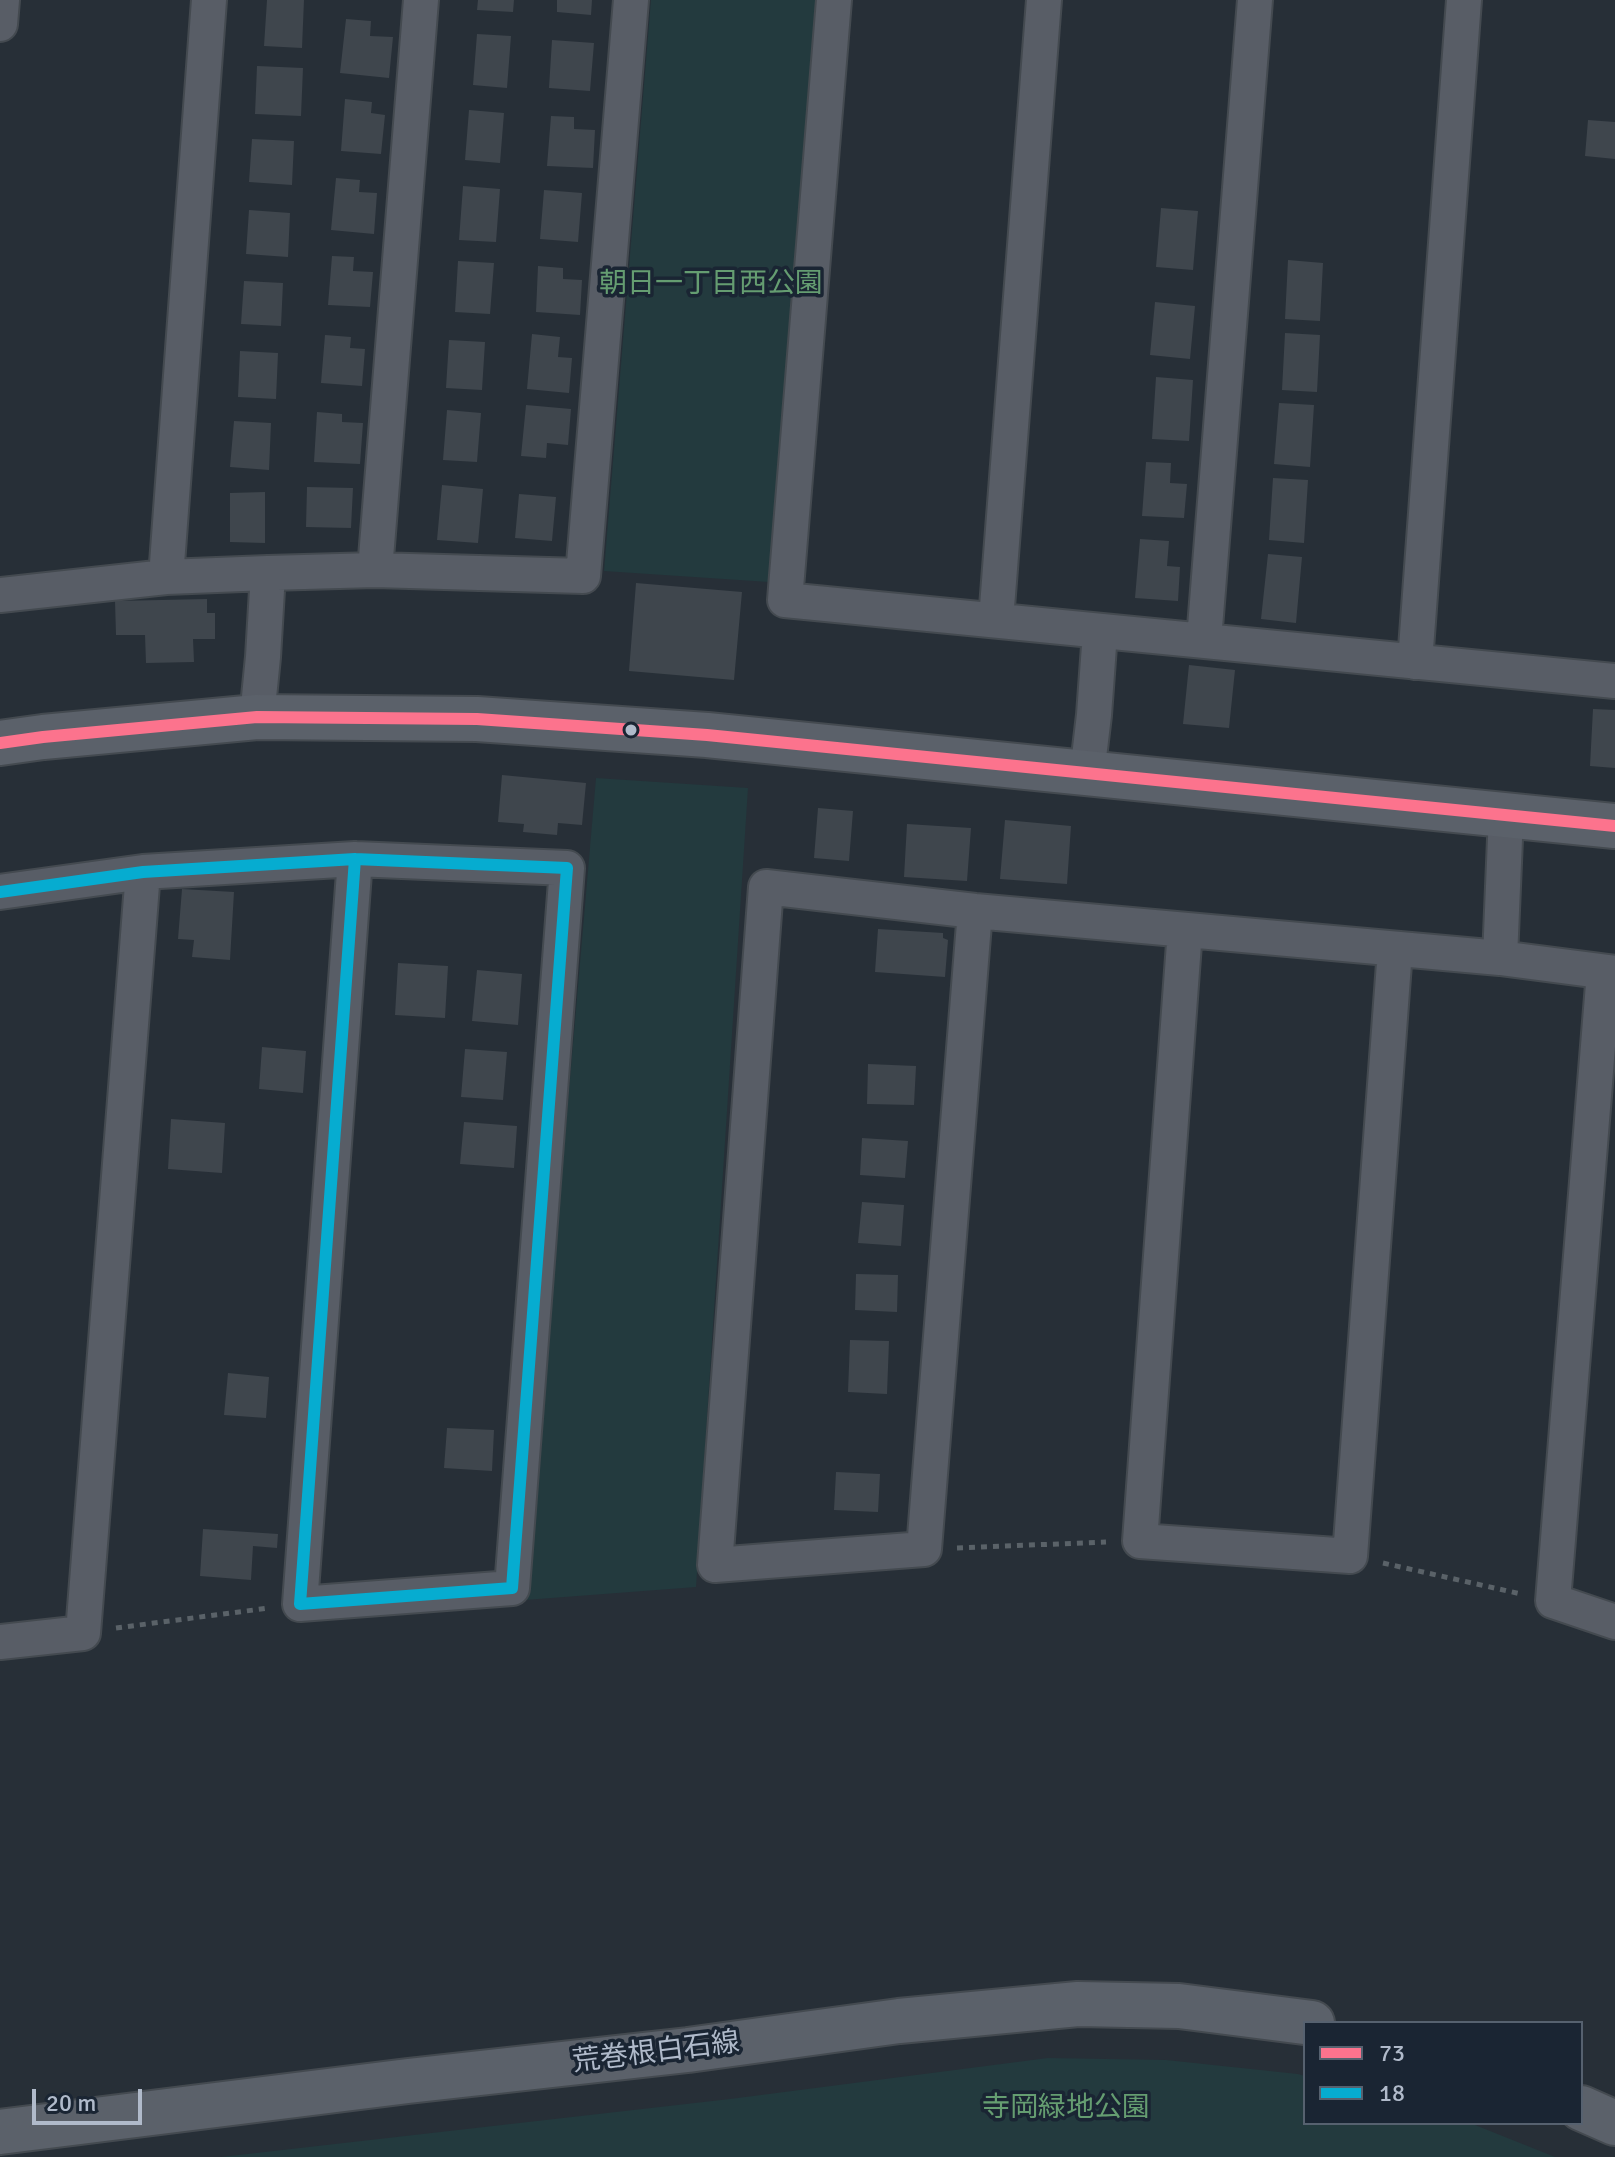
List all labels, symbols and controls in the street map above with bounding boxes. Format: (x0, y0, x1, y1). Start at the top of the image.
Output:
park label: 朝日一丁目西公園 (599, 268, 823, 302)
unlabelled marker (623, 722, 639, 738)
legend (1303, 2021, 1583, 2125)
street label: 荒巻根白石線 (571, 2026, 741, 2080)
text: 73 (1379, 2038, 1405, 2068)
scale bar (36, 2073, 146, 2123)
text: 18 (1379, 2078, 1405, 2108)
text: 20 m (46, 2088, 96, 2118)
park label: 寺岡緑地公園 (982, 2092, 1150, 2126)

